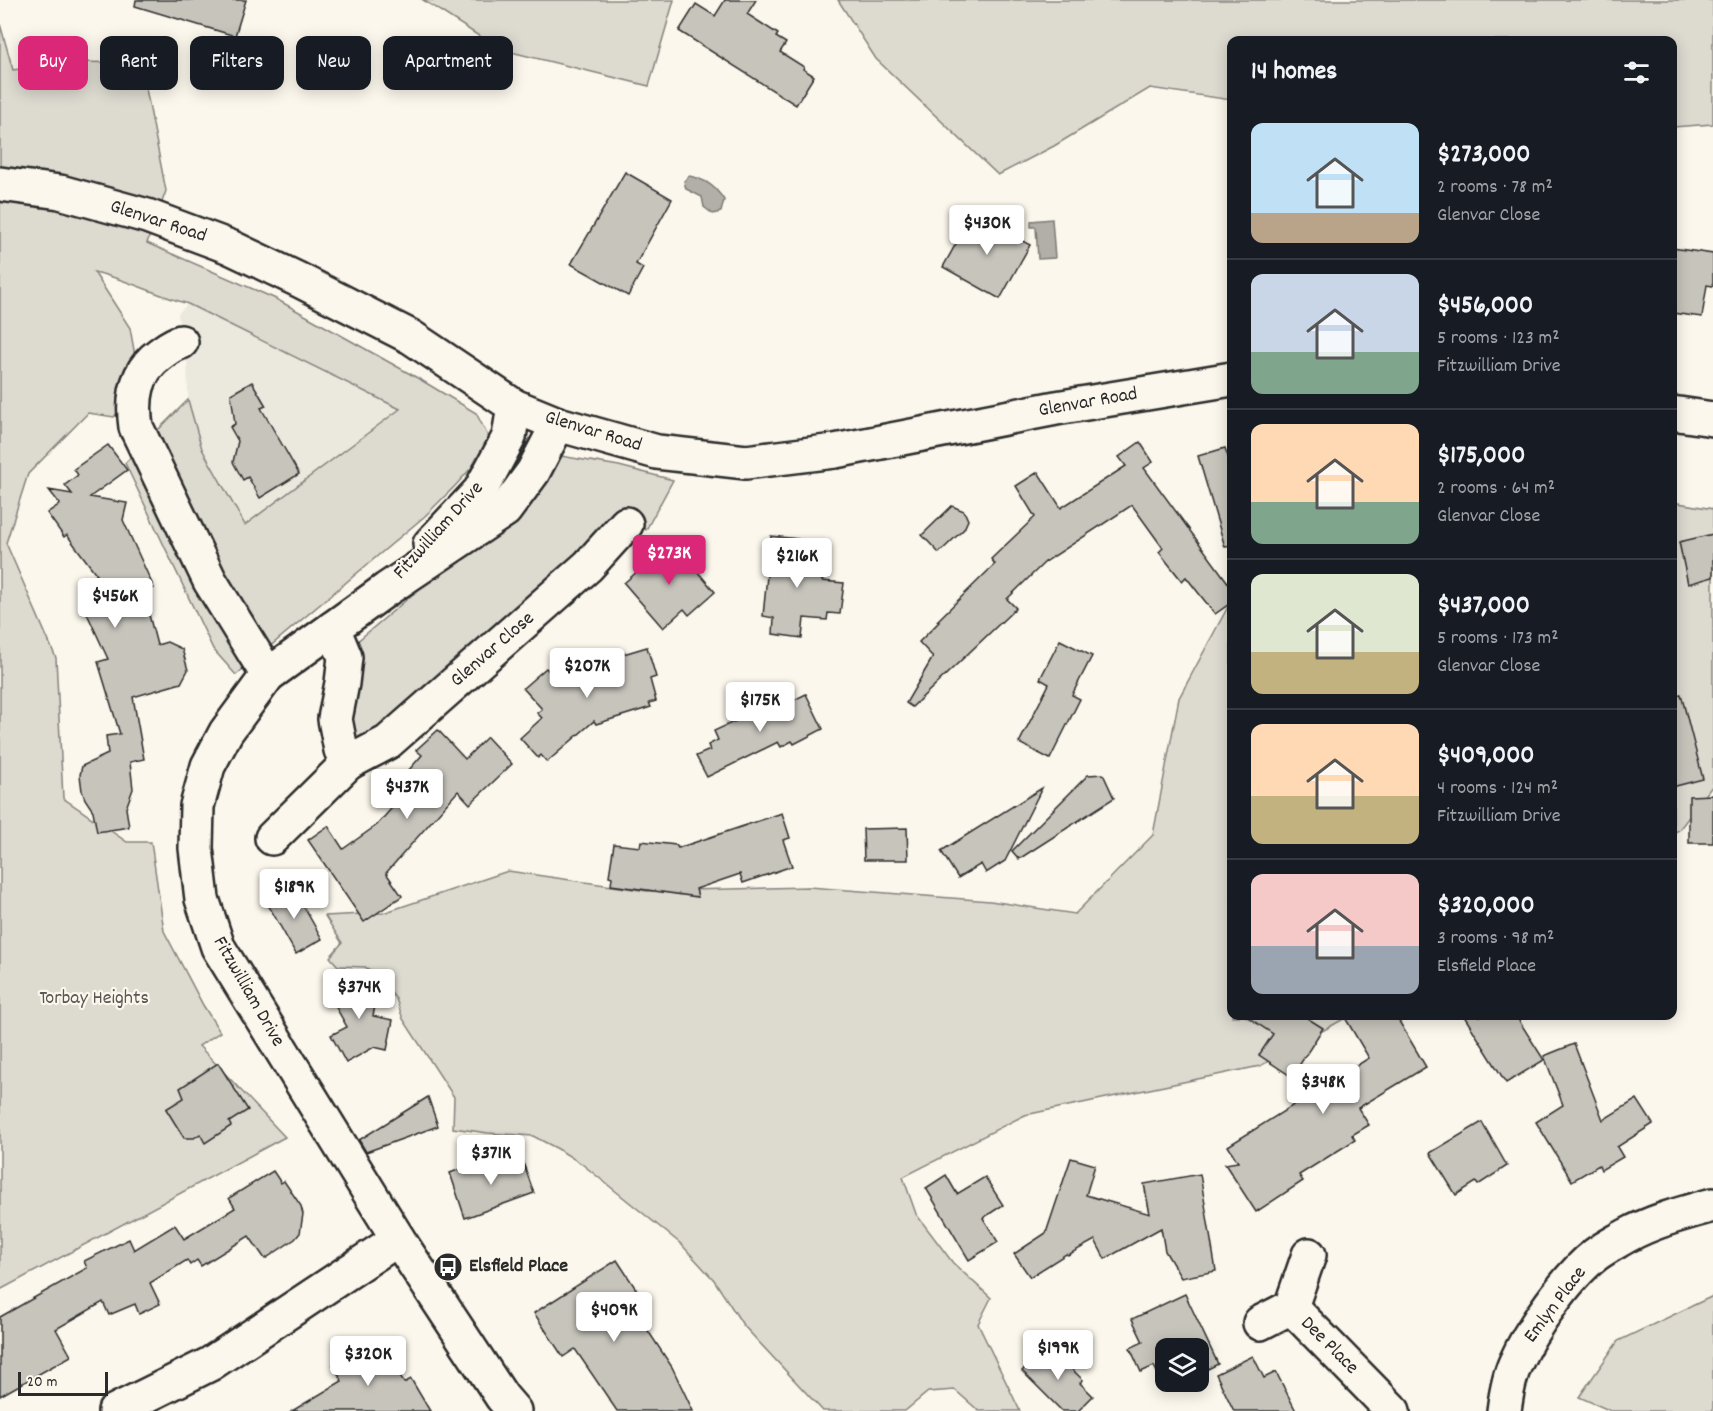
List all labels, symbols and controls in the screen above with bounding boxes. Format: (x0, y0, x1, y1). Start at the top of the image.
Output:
chip: Buy (18, 36, 88, 90)
chip: Rent (100, 36, 178, 90)
chip: Filters (190, 36, 284, 90)
chip: New (296, 36, 371, 90)
chip: Apartment (383, 36, 513, 90)
text: 14 homes (1251, 54, 1337, 91)
icon: filters (1620, 56, 1653, 89)
text: $273,000 (1437, 137, 1531, 174)
icon: home (1299, 147, 1371, 219)
text: 2 rooms · 78 m² (1437, 174, 1553, 202)
street label: Glenvar Road (106, 193, 210, 251)
text: Glenvar Close (1437, 202, 1540, 230)
pin: $430K (945, 205, 1029, 256)
text: $430K (963, 210, 1011, 238)
text: $456,000 (1437, 288, 1533, 325)
icon: home (1299, 298, 1371, 370)
text: 5 rooms · 123 m² (1437, 325, 1560, 353)
text: Fitzwilliam Drive (1437, 353, 1561, 381)
street label: Glenvar Road (1036, 381, 1140, 425)
street label: Glenvar Road (541, 404, 645, 460)
text: $175,000 (1437, 438, 1525, 475)
icon: home (1299, 448, 1371, 520)
text: 2 rooms · 64 m² (1437, 475, 1555, 503)
street label: Fitzwilliam Drive (387, 476, 491, 586)
text: Glenvar Close (1437, 503, 1540, 531)
pin: $273K (627, 535, 711, 586)
pin: $216K (755, 538, 839, 589)
text: $273K (647, 540, 691, 568)
text: $216K (776, 543, 818, 571)
pin: $456K (73, 578, 157, 629)
text: $456K (92, 583, 138, 611)
text: $437,000 (1437, 588, 1530, 625)
icon: home (1299, 598, 1371, 670)
street label: Glenvar Close (445, 605, 541, 694)
text: 5 rooms · 173 m² (1437, 625, 1558, 653)
pin: $207K (545, 648, 629, 699)
text: $207K (564, 653, 610, 681)
text: Glenvar Close (1437, 653, 1540, 681)
pin: $175K (718, 682, 802, 733)
text: $175K (740, 687, 780, 715)
text: $409,000 (1437, 738, 1535, 775)
icon: home (1299, 748, 1371, 820)
pin: $437K (365, 769, 449, 820)
text: $437K (385, 774, 429, 802)
text: 4 rooms · 124 m² (1437, 775, 1558, 803)
text: Fitzwilliam Drive (1437, 803, 1561, 831)
pin: $189K (252, 869, 336, 920)
text: $189K (274, 874, 314, 902)
text: $320,000 (1437, 888, 1535, 925)
icon: home (1299, 898, 1371, 970)
text: 3 rooms · 98 m² (1437, 925, 1554, 953)
street label: Fitzwilliam Drive (205, 932, 291, 1053)
text: Elsfield Place (1437, 953, 1536, 981)
pin: $374K (317, 969, 401, 1020)
text: $374K (337, 974, 381, 1002)
park label: Torbay Heights (39, 985, 149, 1013)
pin: $348K (1281, 1064, 1365, 1115)
text: $348K (1301, 1069, 1345, 1097)
pin: $371K (449, 1135, 533, 1186)
text: $371K (471, 1140, 511, 1168)
bus stop icon: Elsfield Place (432, 1251, 464, 1283)
place label: Elsfield Place (469, 1253, 568, 1281)
street label: Emlyn Place (1518, 1261, 1594, 1349)
pin: $409K (572, 1292, 656, 1343)
text: $409K (590, 1297, 638, 1325)
street label: Dee Place (1293, 1310, 1365, 1382)
pin: $199K (1016, 1330, 1100, 1381)
text: $199K (1037, 1335, 1079, 1363)
pin: $320K (326, 1336, 410, 1387)
map controls (1155, 1338, 1209, 1392)
button: layers (1155, 1338, 1209, 1392)
text: $320K (344, 1341, 392, 1369)
scale bar (18, 1369, 108, 1396)
text: 20 m (27, 1371, 57, 1394)

